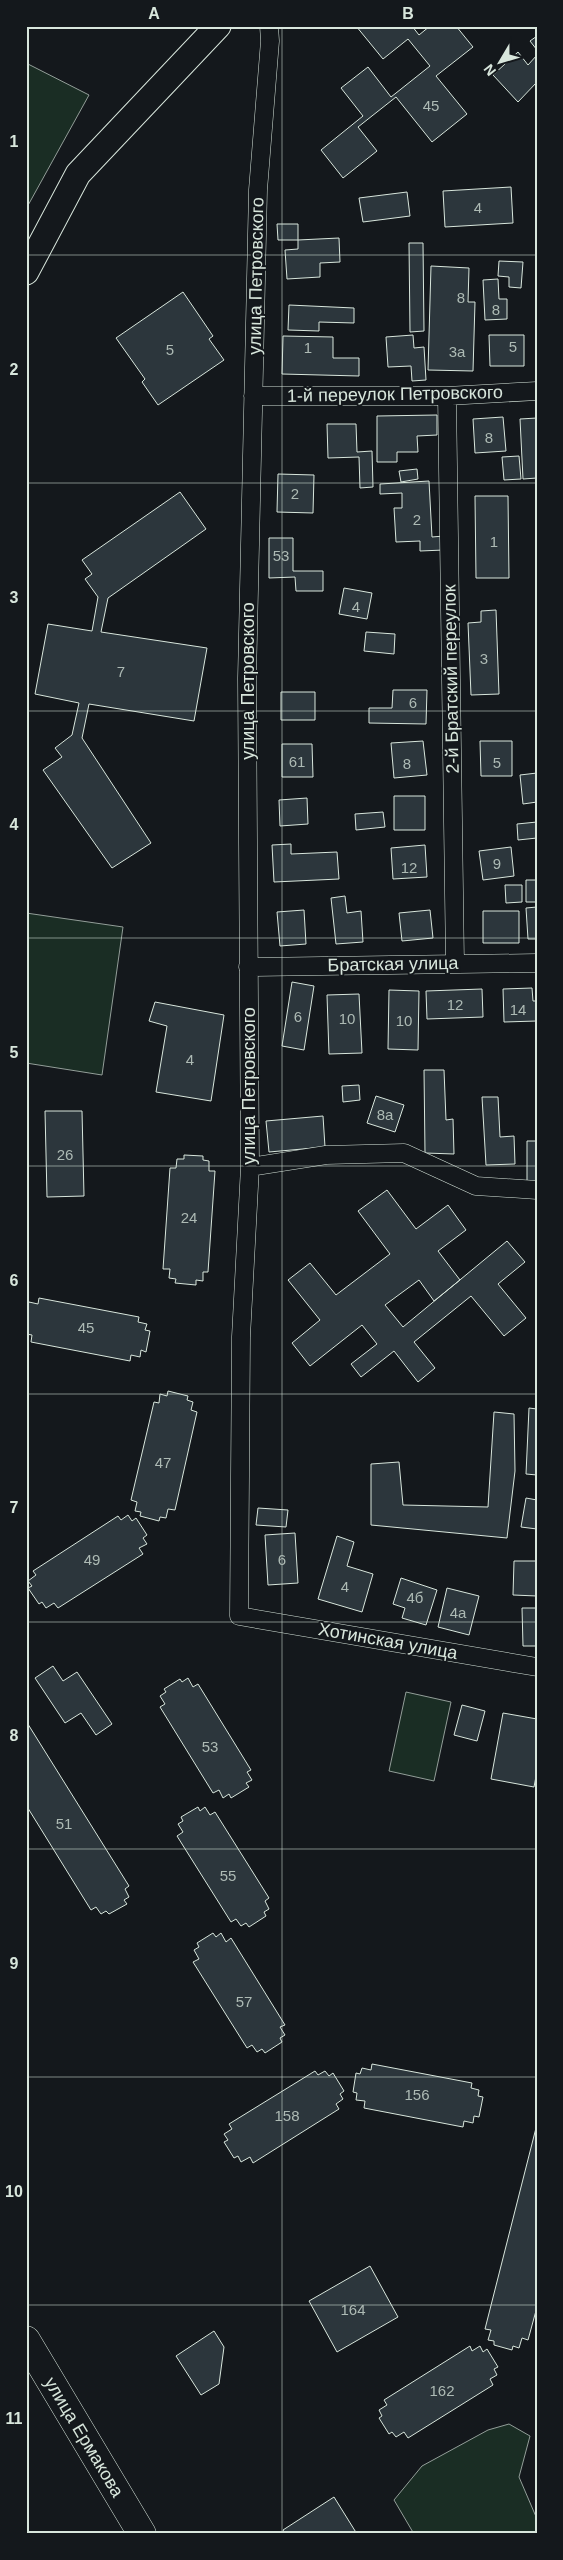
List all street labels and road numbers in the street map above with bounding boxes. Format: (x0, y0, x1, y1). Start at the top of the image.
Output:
street label: улица Петровского (245, 197, 267, 355)
street label: 1-й переулок Петровского (287, 382, 503, 406)
street label: 2-й Братский переулок (439, 584, 463, 774)
street label: улица Петровского (238, 602, 258, 760)
street label: Братская улица (327, 953, 460, 975)
street label: улица Петровского (239, 1007, 259, 1165)
street label: Хотинская улица (317, 1619, 460, 1663)
street label: улица Ермакова (40, 2373, 128, 2501)

